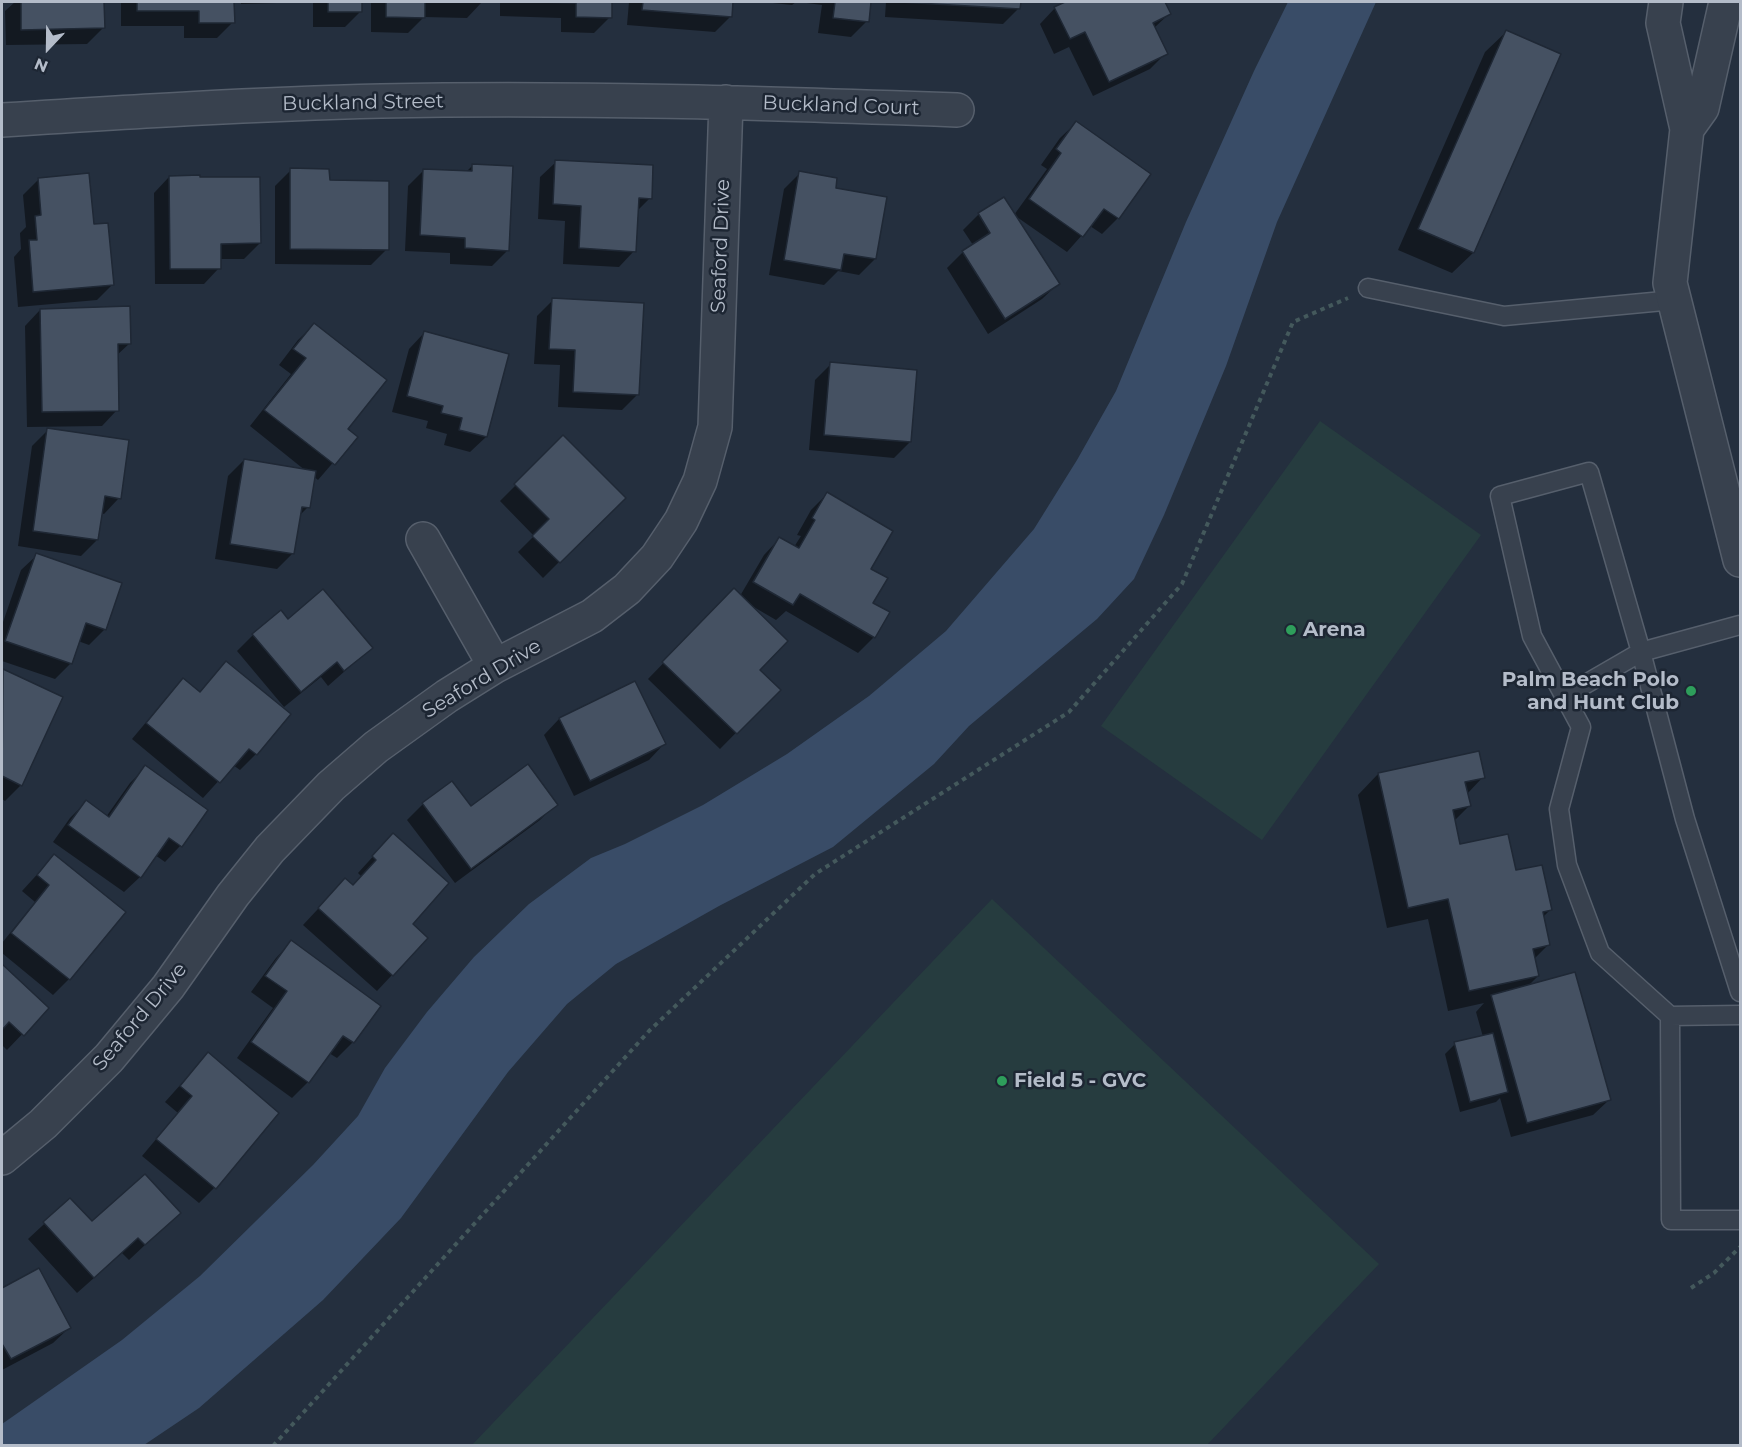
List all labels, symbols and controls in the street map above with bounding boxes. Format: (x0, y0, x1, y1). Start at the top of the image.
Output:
north arrow (18, 18, 78, 78)
text: N (32, 54, 51, 76)
street label: Buckland Street (282, 90, 444, 116)
street label: Buckland Court (762, 91, 920, 121)
street label: Seaford Drive (707, 179, 735, 313)
place label: Arena (1303, 618, 1366, 642)
marker: Arena (1284, 623, 1298, 637)
street label: Seaford Drive (418, 634, 546, 724)
place label: Palm Beach Polo and Hunt Club (1502, 668, 1679, 715)
marker: Palm Beach Polo and Hunt Club (1684, 684, 1698, 698)
street label: Seaford Drive (88, 958, 192, 1076)
place label: Field 5 - GVC (1014, 1069, 1146, 1093)
marker: Field 5 - GVC (995, 1074, 1009, 1088)

